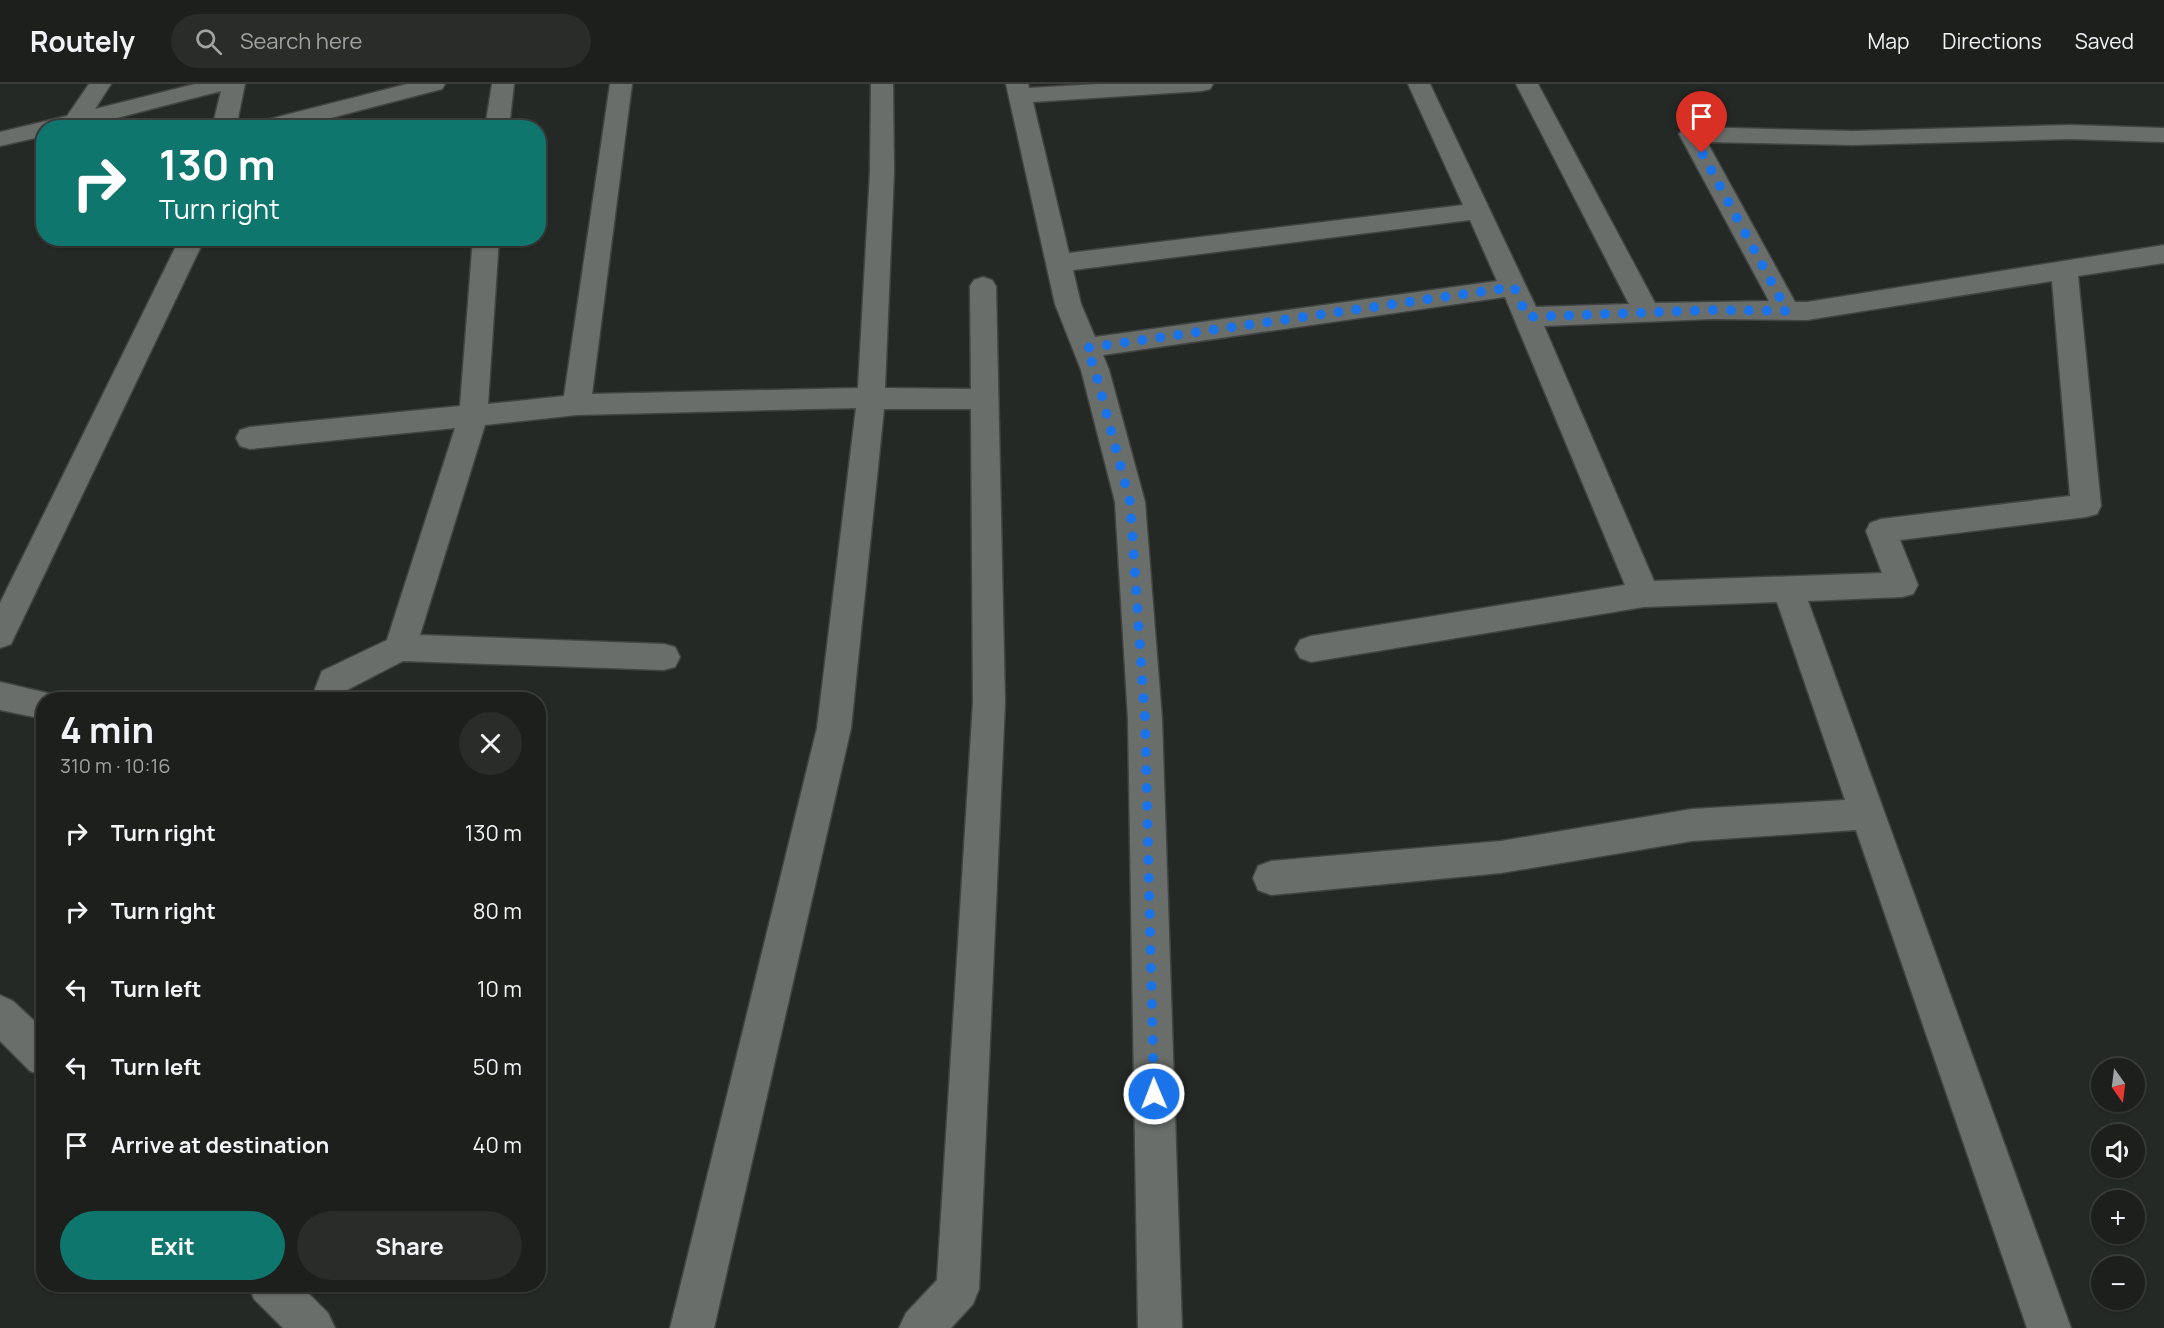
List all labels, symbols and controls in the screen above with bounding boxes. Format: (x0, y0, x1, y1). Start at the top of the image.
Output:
search box (171, 14, 591, 68)
text: Routely (30, 22, 135, 60)
icon: search (192, 25, 225, 58)
text: Search here (240, 26, 362, 56)
text: Map (1868, 27, 1909, 55)
text: Directions (1942, 27, 2042, 55)
text: Saved (2075, 27, 2134, 55)
pin (1676, 91, 1727, 153)
icon: arrive (1685, 100, 1718, 133)
text: 130 m (159, 135, 276, 193)
icon: right (60, 144, 138, 222)
text: Turn right (159, 190, 280, 227)
text: 4 min (60, 705, 154, 754)
button: close (459, 712, 522, 775)
text: 310 m · 10:16 (60, 752, 171, 779)
icon: right (60, 817, 93, 850)
text: Turn right (111, 818, 216, 848)
text: 130 m (465, 818, 522, 848)
icon: right (60, 895, 93, 928)
text: Turn right (111, 896, 216, 926)
text: 80 m (473, 896, 522, 926)
icon: left (60, 973, 93, 1006)
text: Turn left (111, 974, 201, 1004)
text: 10 m (477, 974, 522, 1004)
icon: left (60, 1051, 93, 1084)
text: Turn left (111, 1052, 201, 1082)
text: 50 m (473, 1052, 522, 1082)
north arrow (2091, 1058, 2145, 1112)
map controls (2091, 1058, 2145, 1310)
position arrow (1122, 1062, 1186, 1126)
button: sound (2091, 1124, 2145, 1178)
icon: arrive (60, 1129, 93, 1162)
text: Arrive at destination (111, 1130, 329, 1160)
text: 40 m (473, 1130, 522, 1160)
button: + (2091, 1190, 2145, 1244)
button: Exit (60, 1211, 285, 1280)
button: Share (297, 1211, 522, 1280)
button: − (2091, 1256, 2145, 1310)

